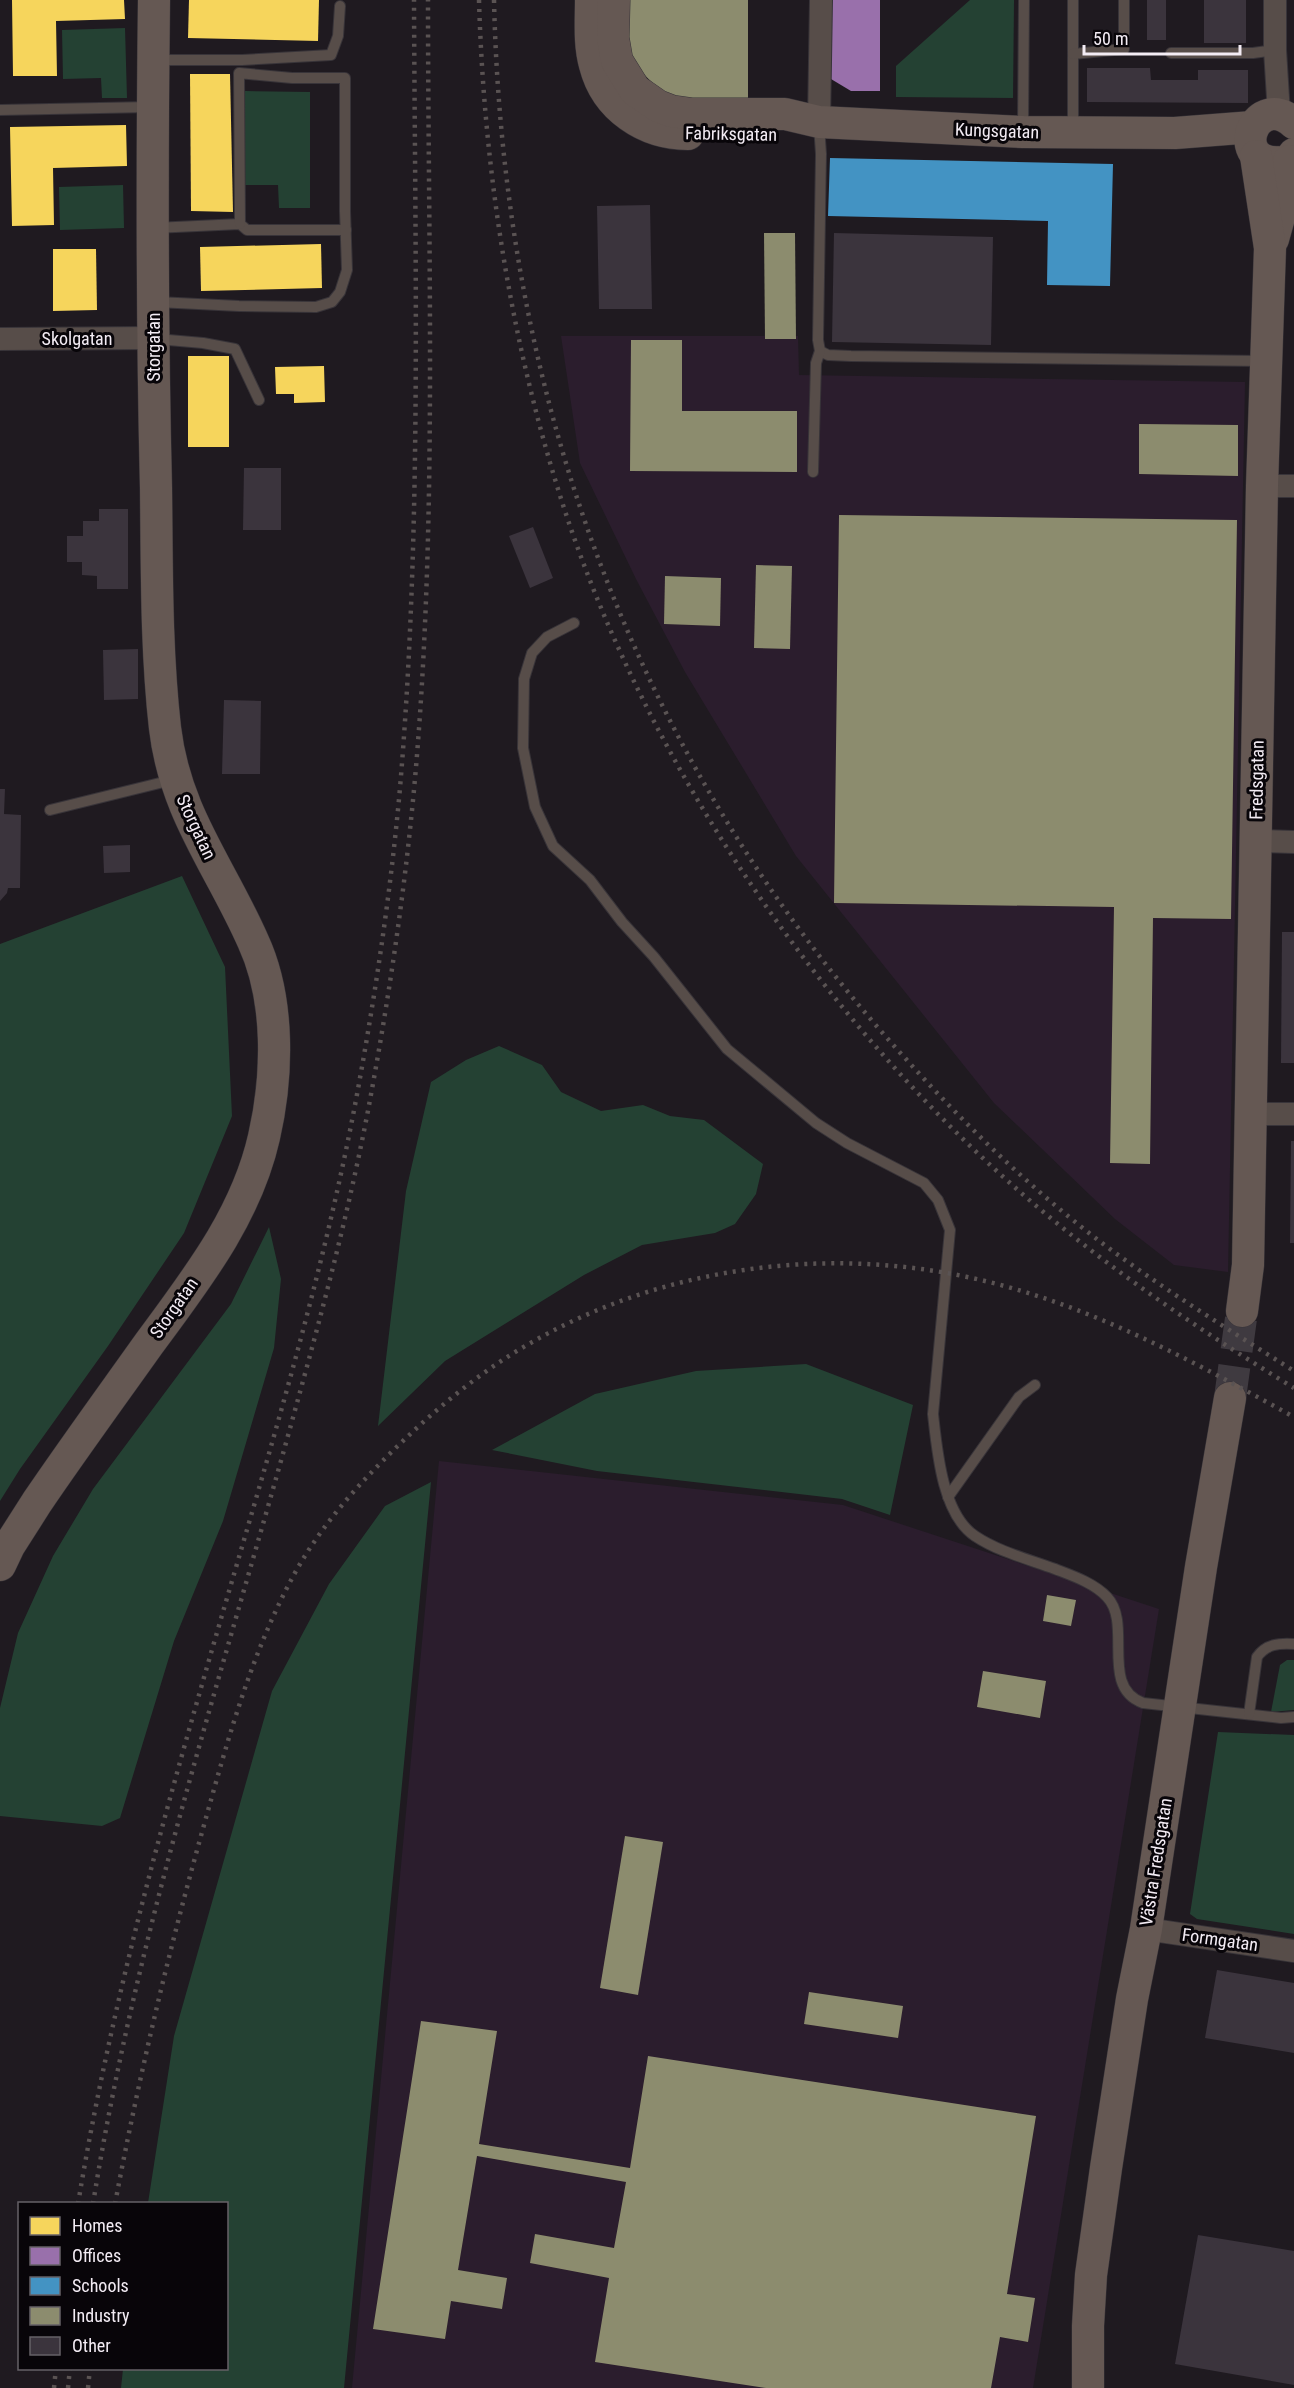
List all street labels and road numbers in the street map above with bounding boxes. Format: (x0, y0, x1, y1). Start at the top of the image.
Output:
street label: Kungsgatan (955, 119, 1040, 142)
street label: Fabriksgatan (685, 122, 777, 145)
street label: Storgatan (143, 312, 164, 382)
street label: Skolgatan (42, 328, 112, 349)
street label: Fredsgatan (1245, 740, 1268, 820)
street label: Storgatan (172, 791, 221, 863)
street label: Storgatan (145, 1273, 202, 1342)
street label: Västra Fredsgatan (1135, 1796, 1176, 1927)
street label: Formgatan (1181, 1924, 1260, 1955)

